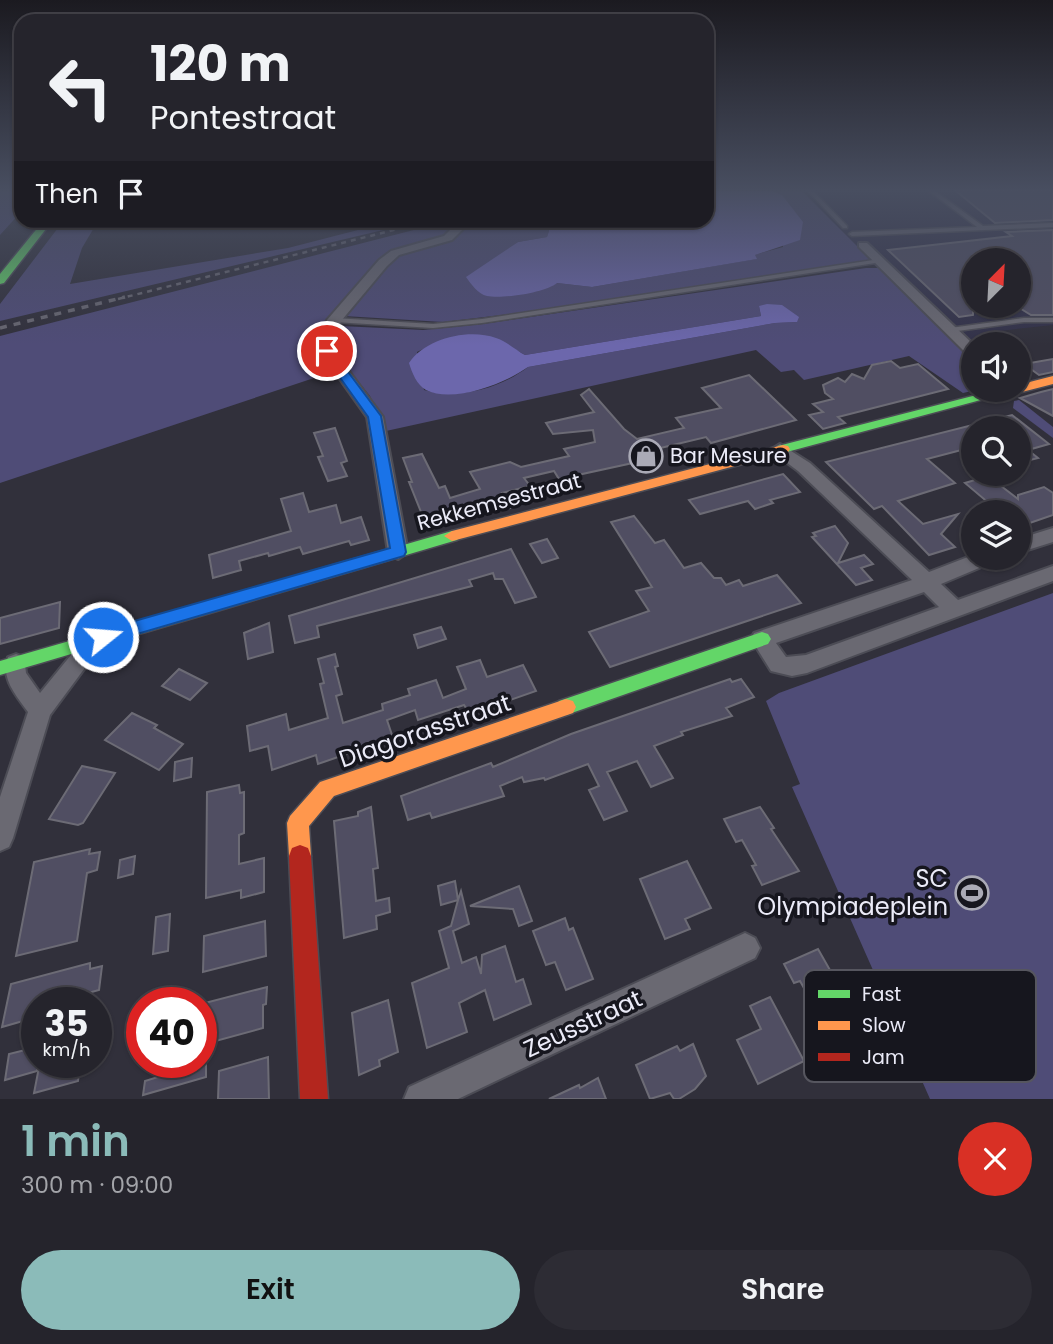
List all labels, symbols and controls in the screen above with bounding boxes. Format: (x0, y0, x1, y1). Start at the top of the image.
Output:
text: 120 m (150, 30, 291, 98)
icon: left (35, 42, 126, 133)
text: Pontestraat (150, 95, 336, 140)
icon: arrive (112, 175, 150, 213)
text: Then (35, 176, 98, 212)
north arrow (961, 248, 1031, 318)
map controls (961, 248, 1031, 570)
pin (297, 321, 357, 381)
icon: arrive (308, 332, 346, 370)
button: sound (961, 332, 1031, 402)
button: search (961, 416, 1031, 486)
shop icon: Bar Mesure (627, 437, 665, 475)
place label: Bar Mesure (670, 441, 787, 470)
street label: Rekkemsestraat (414, 466, 584, 537)
button: layers (961, 500, 1031, 570)
position arrow (66, 600, 140, 674)
street label: Diagorasstraat (334, 686, 515, 775)
place label: SC Olympiadeplein (757, 862, 948, 923)
sports icon: SC Olympiadeplein (953, 874, 991, 912)
legend (804, 970, 1036, 1082)
text: Fast (862, 981, 901, 1008)
street label: Zeusstraat (518, 982, 647, 1065)
speed limit sign: 40 (126, 987, 217, 1078)
text: 35 (45, 999, 88, 1048)
text: Slow (862, 1012, 906, 1039)
text: km/h (43, 1037, 90, 1062)
text: Jam (862, 1044, 904, 1071)
text: 1 min (21, 1112, 130, 1171)
button: close (958, 1122, 1032, 1196)
text: 300 m · 09:00 (21, 1169, 173, 1201)
button: Exit (21, 1250, 520, 1330)
button: Share (534, 1250, 1032, 1330)

